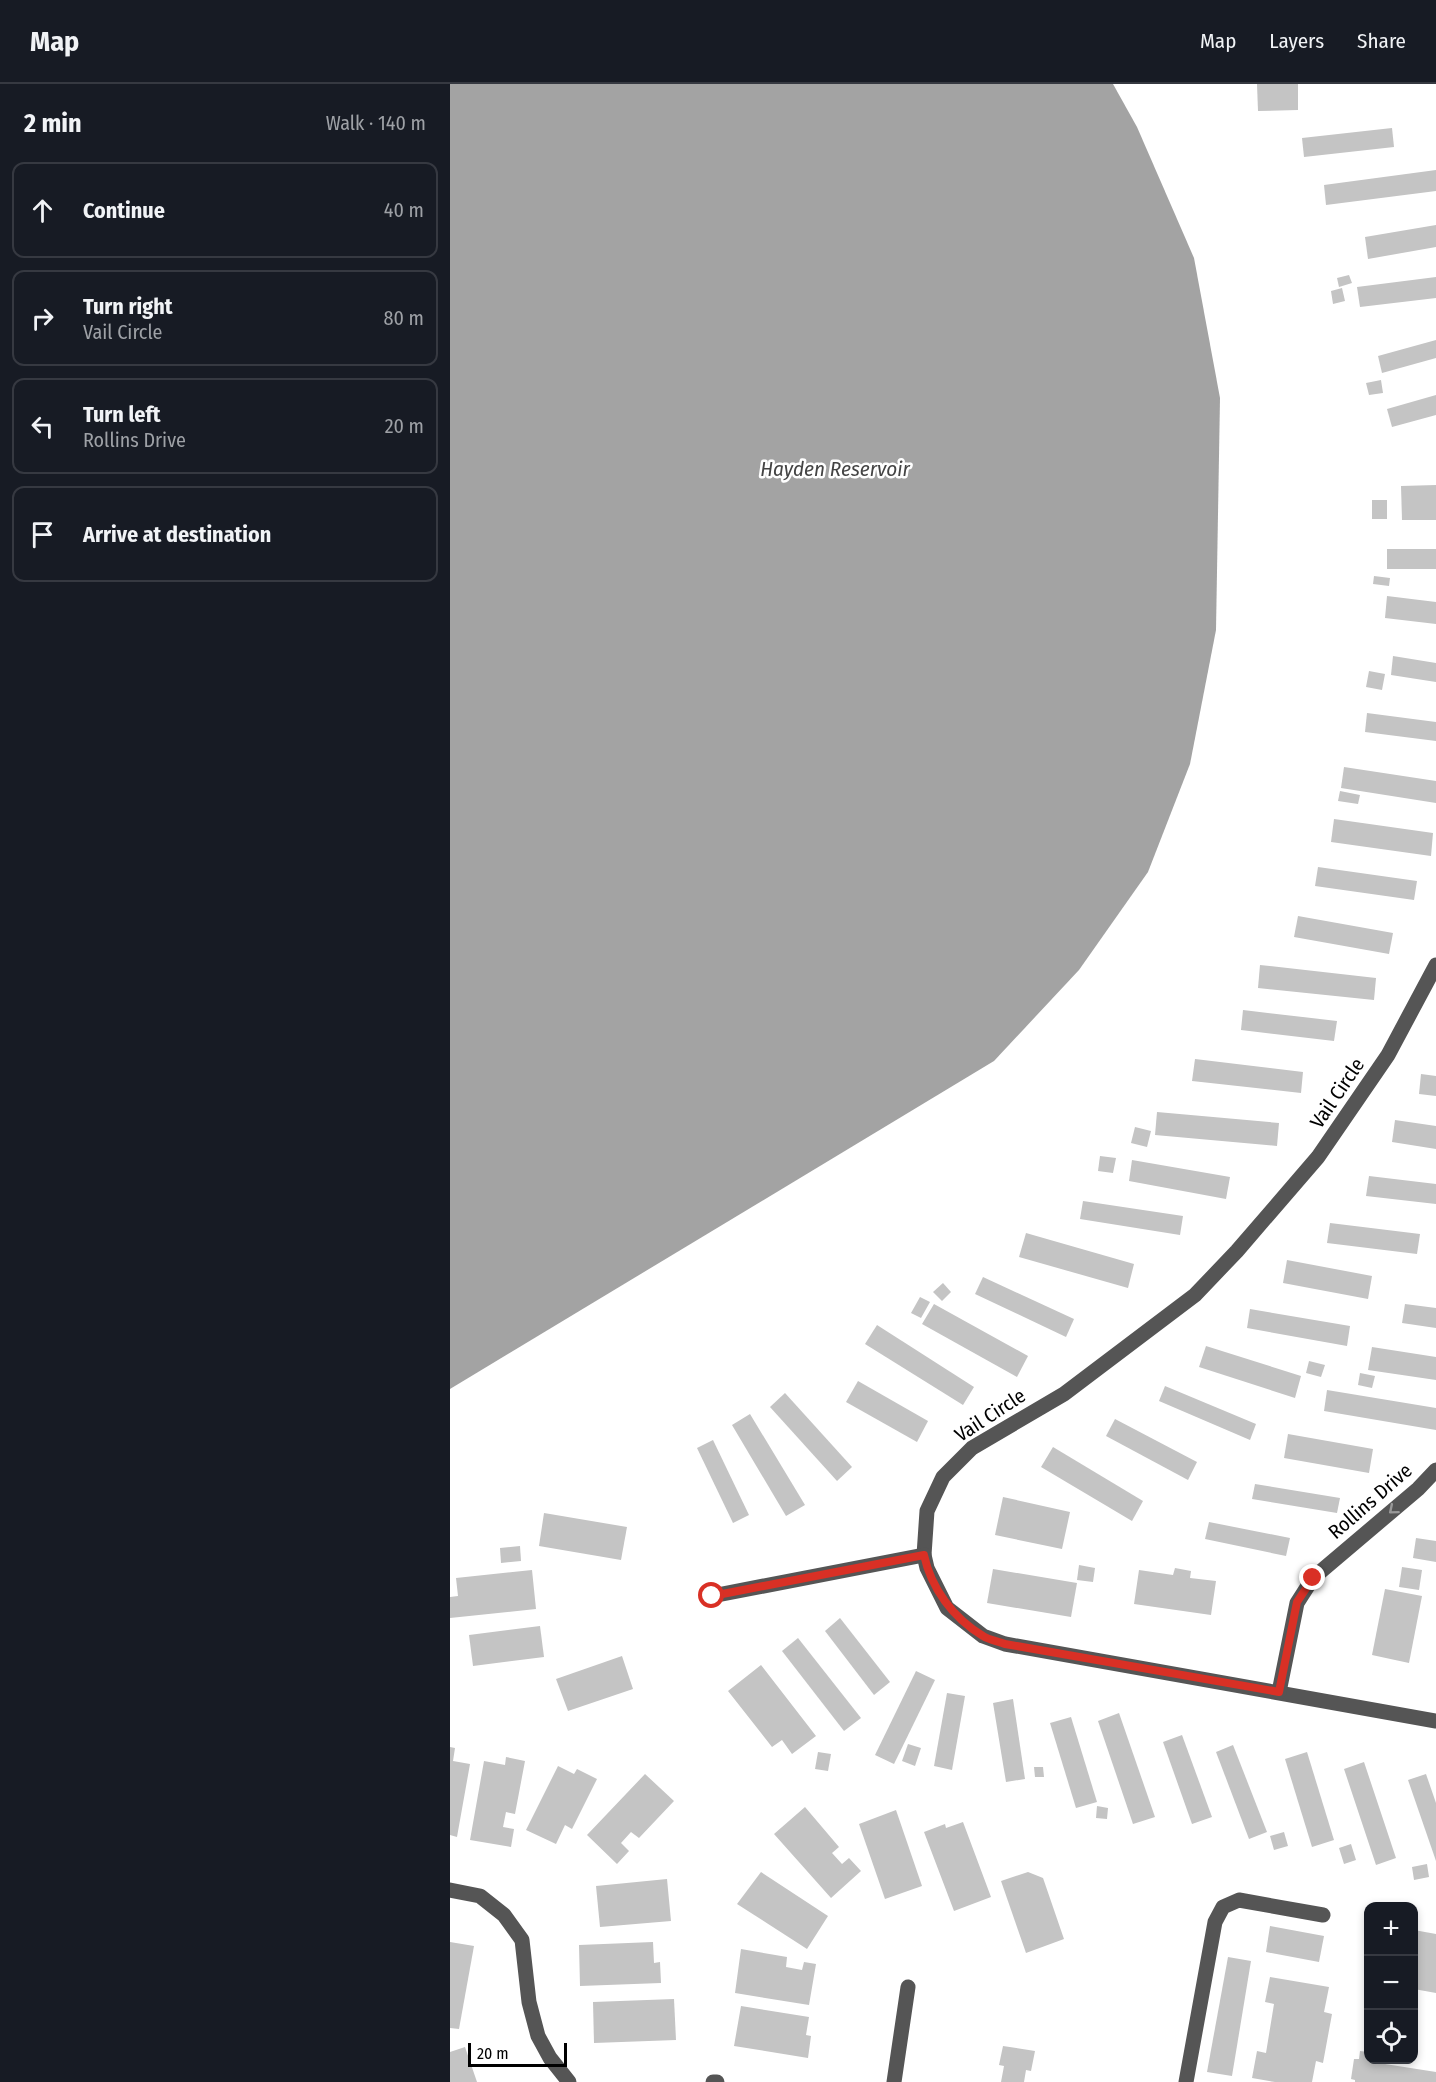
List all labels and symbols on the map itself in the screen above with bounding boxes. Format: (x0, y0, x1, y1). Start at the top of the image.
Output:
water label: Hayden Reservoir (760, 456, 911, 482)
street label: Vail Circle (1305, 1053, 1369, 1133)
street label: Vail Circle (950, 1383, 1030, 1447)
street label: Rollins Drive (1323, 1458, 1417, 1544)
one-way arrow (1389, 1503, 1400, 1514)
route end (1299, 1564, 1325, 1590)
route start (698, 1582, 724, 1608)
scale bar (468, 2040, 567, 2068)

